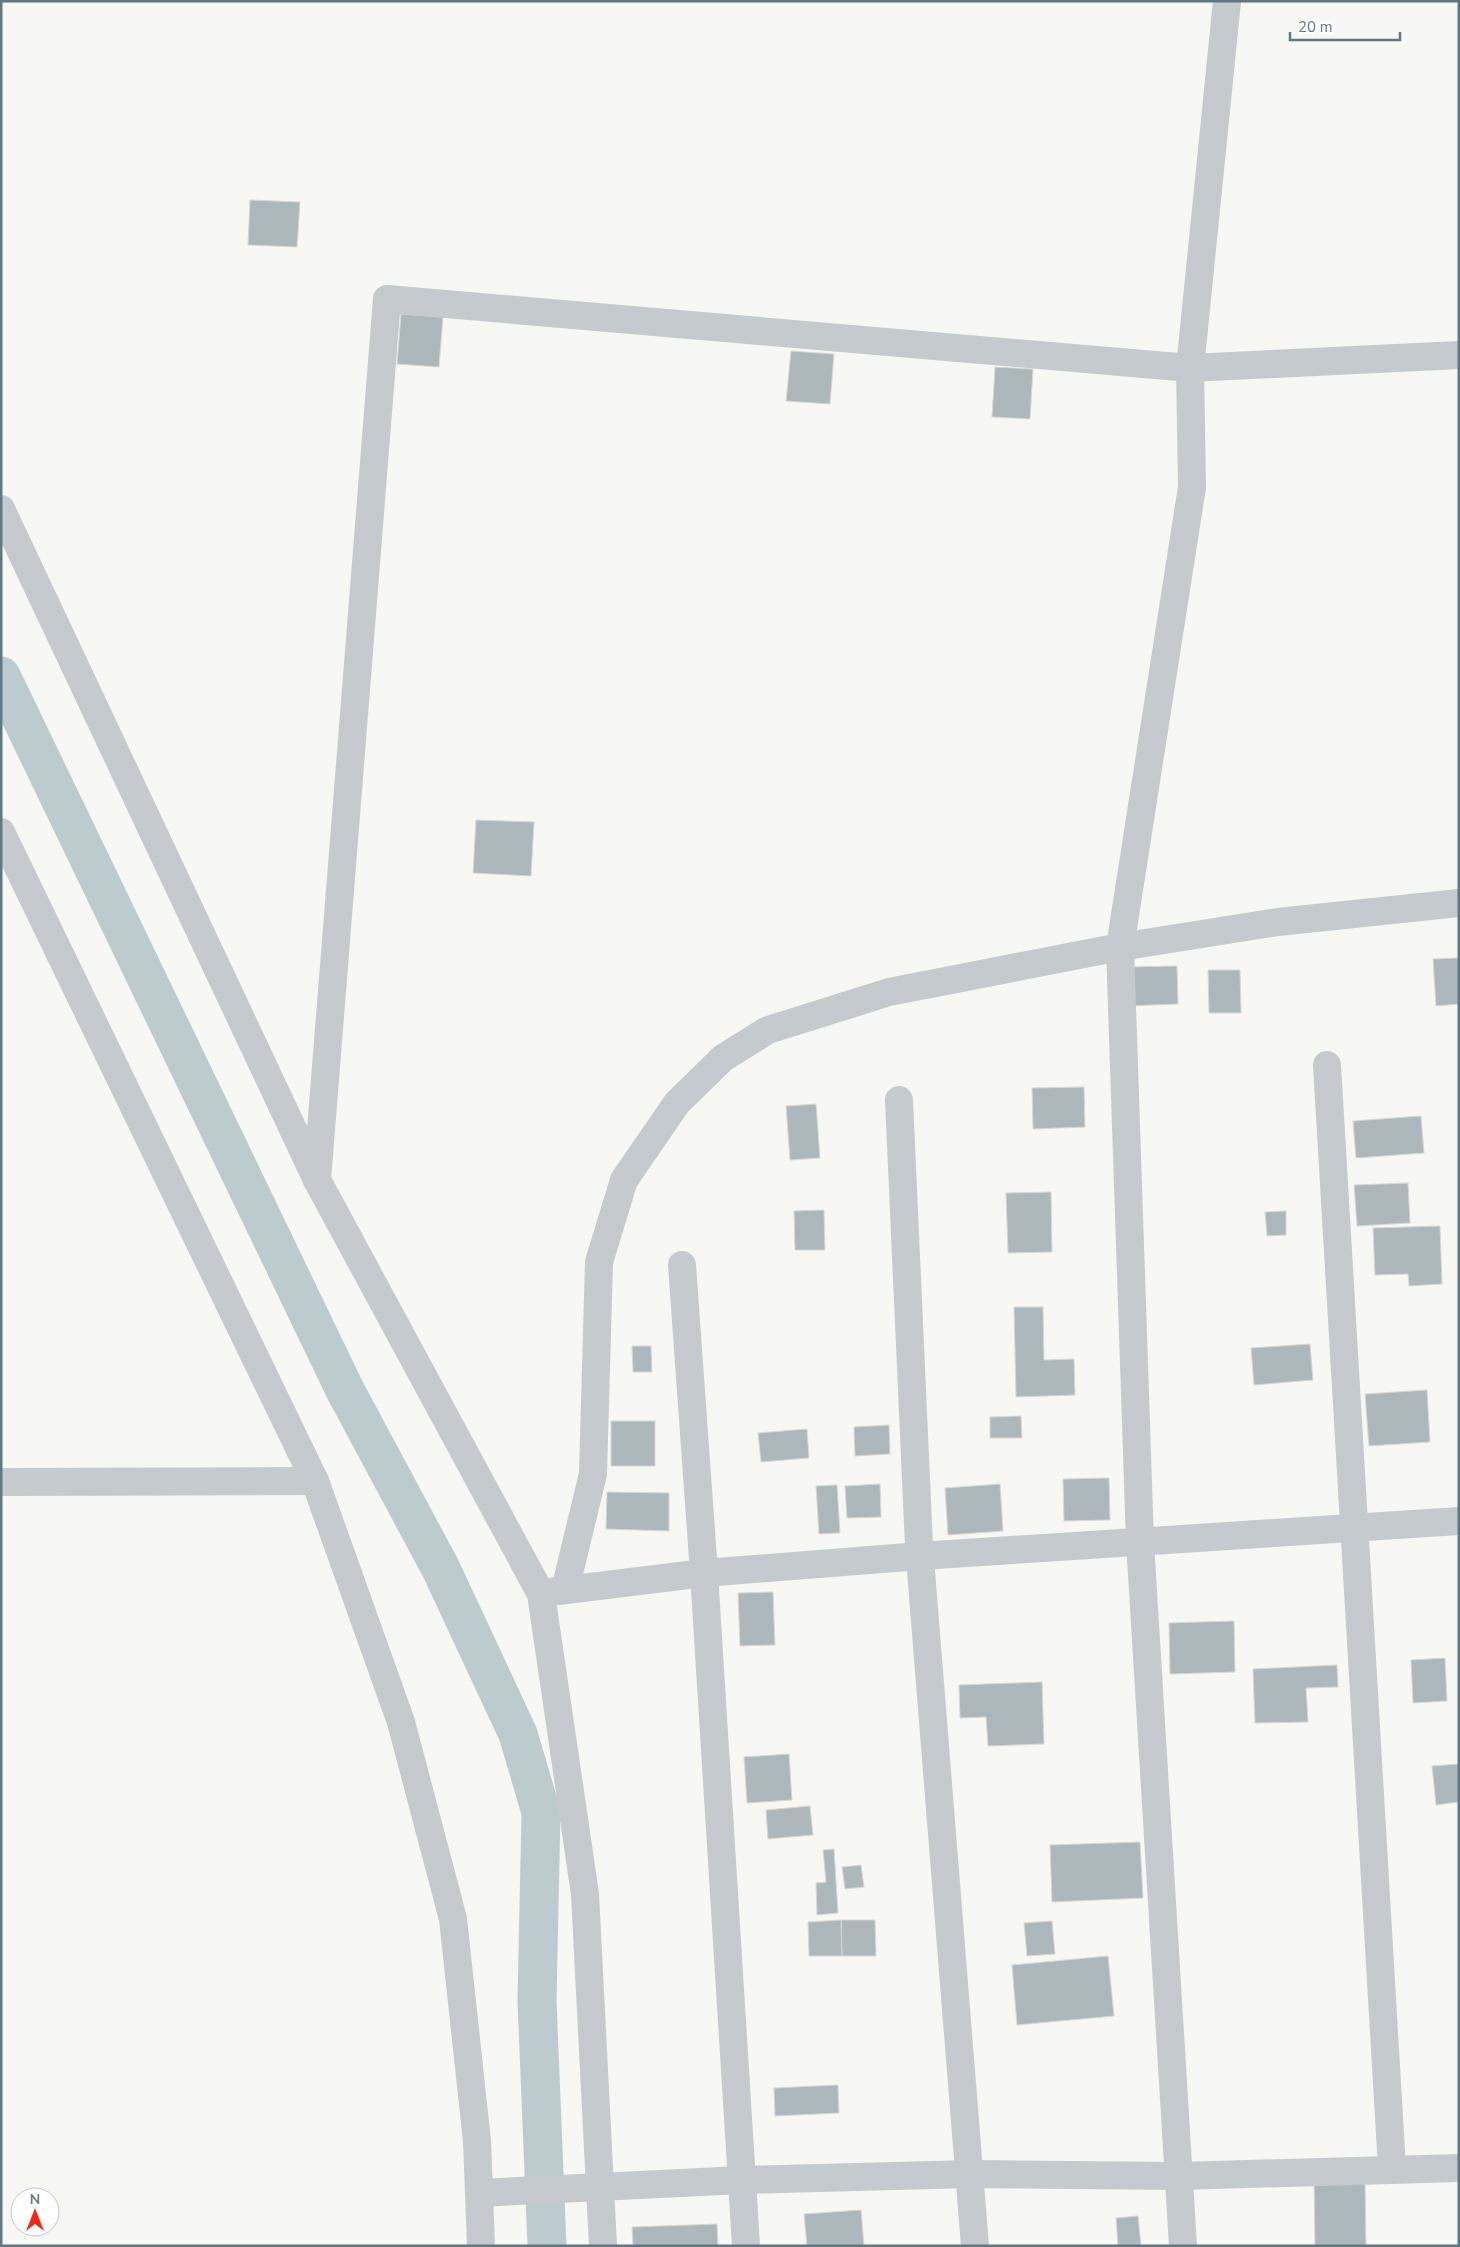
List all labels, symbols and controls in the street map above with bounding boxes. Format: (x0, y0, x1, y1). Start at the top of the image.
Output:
scale bar (1290, 10, 1400, 42)
text: 20 m (1298, 17, 1333, 37)
north arrow (10, 2187, 60, 2237)
text: N (30, 2190, 40, 2209)

